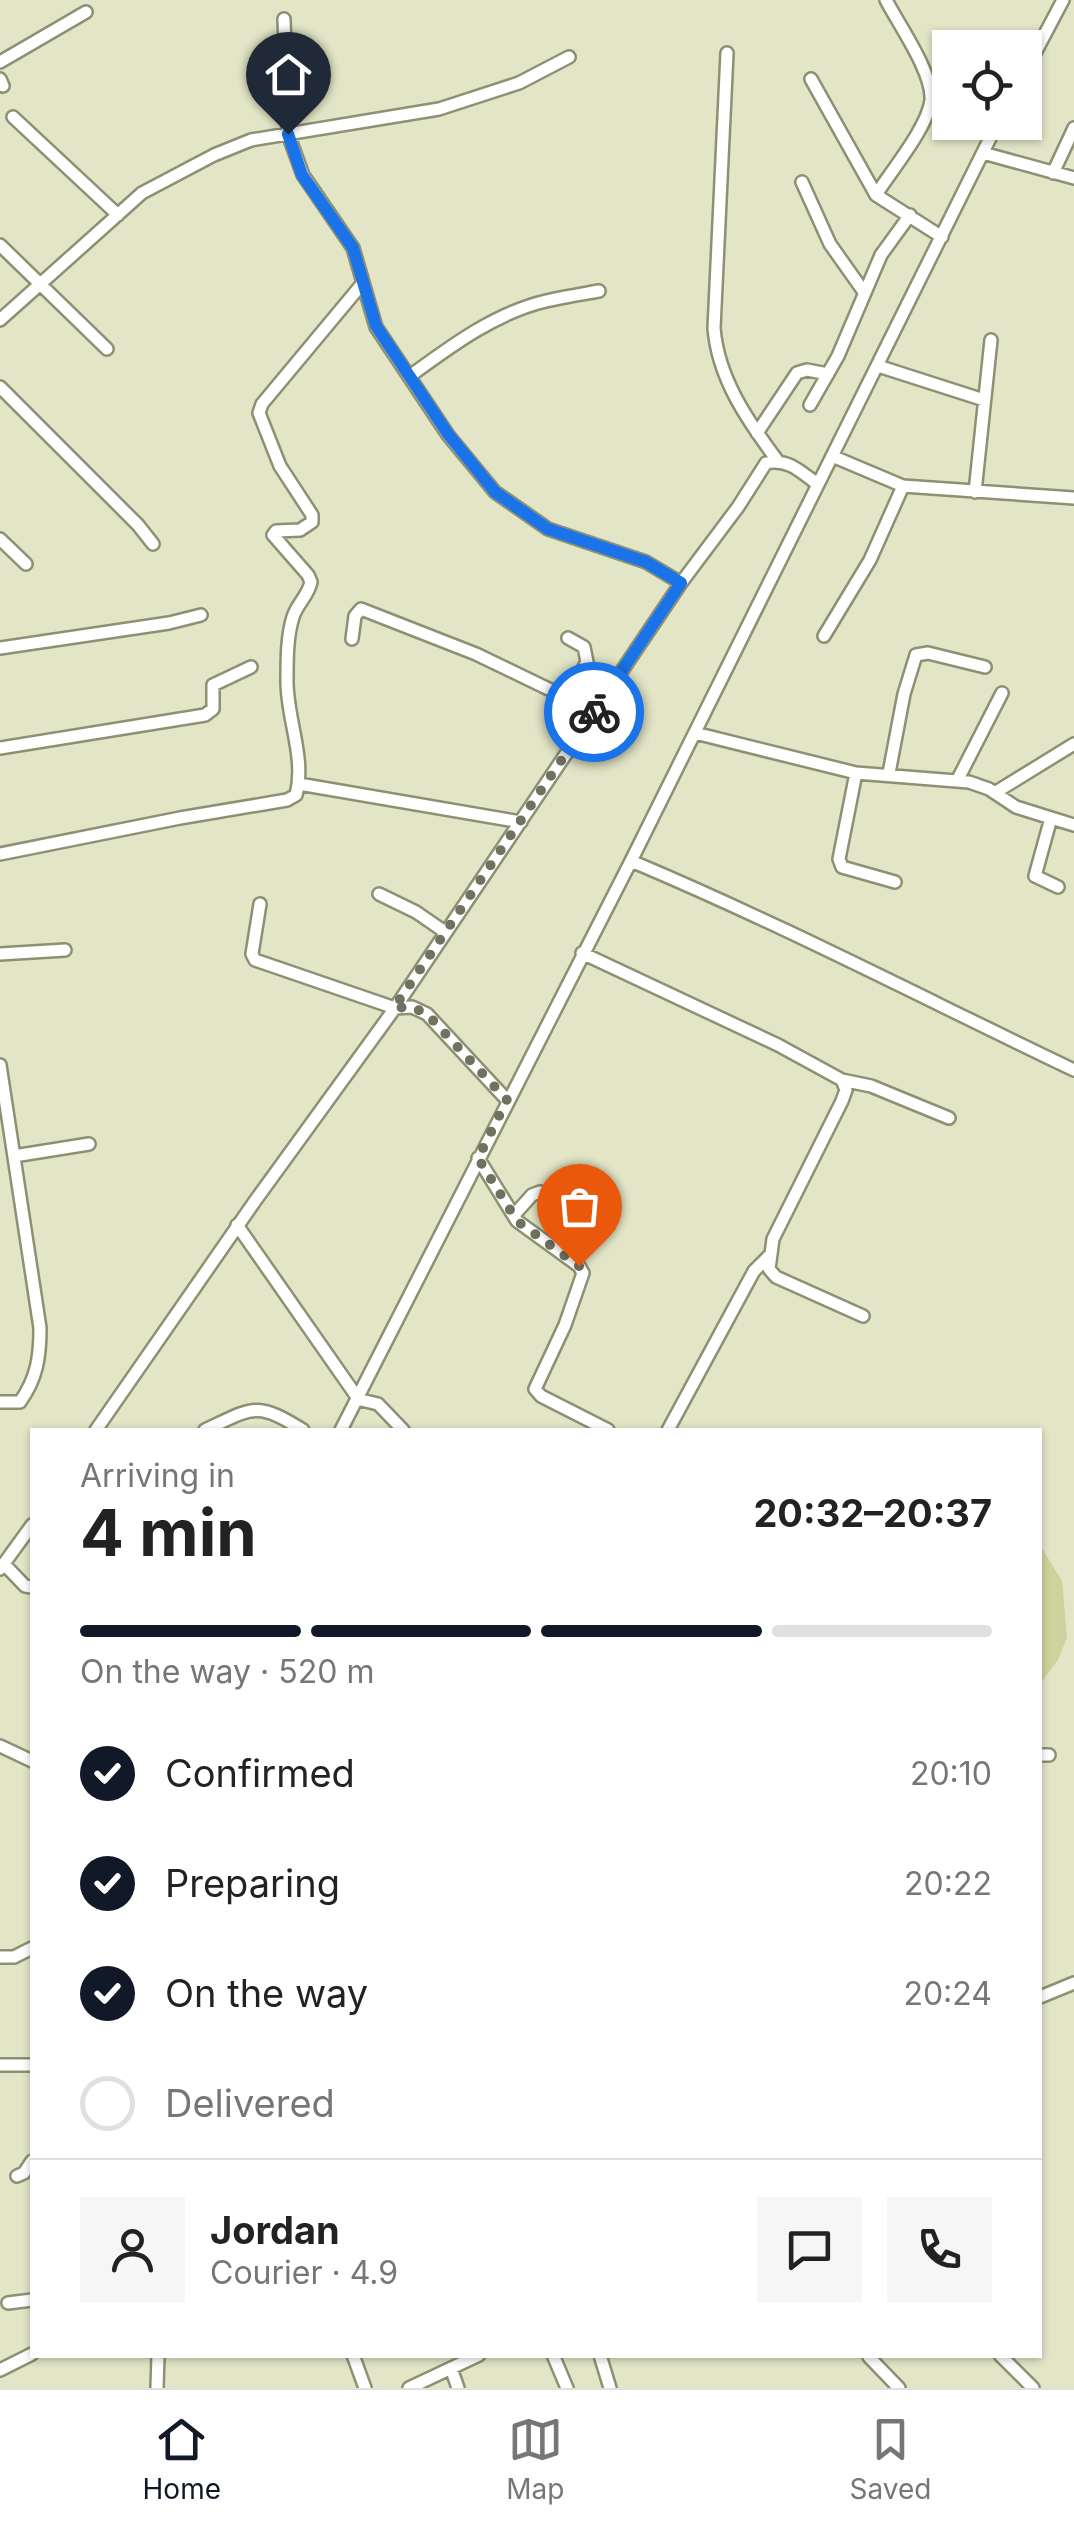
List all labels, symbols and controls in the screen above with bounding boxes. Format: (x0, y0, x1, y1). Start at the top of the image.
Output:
map controls (932, 30, 1042, 140)
button: locate (932, 30, 1042, 140)
pin (246, 32, 331, 135)
icon: home (261, 47, 316, 102)
courier (544, 662, 644, 762)
icon: bike (567, 685, 622, 740)
pin (537, 1164, 622, 1267)
icon: bag (552, 1179, 607, 1234)
text: Arriving in (80, 1456, 235, 1495)
text: 20:32–20:37 (753, 1490, 992, 1536)
text: 4 min (80, 1493, 257, 1572)
text: On the way · 520 m (80, 1652, 375, 1691)
icon: check (80, 1746, 135, 1801)
text: Confirmed (165, 1750, 355, 1796)
text: 20:10 (910, 1754, 992, 1793)
icon: check (80, 1856, 135, 1911)
text: Preparing (165, 1860, 340, 1906)
text: 20:22 (904, 1864, 992, 1903)
icon: check (80, 1966, 135, 2021)
text: On the way (165, 1970, 368, 2016)
text: 20:24 (903, 1974, 992, 2013)
text: Delivered (165, 2080, 335, 2126)
button: person (80, 2197, 185, 2302)
button: chat (757, 2197, 862, 2302)
button: phone (887, 2197, 992, 2302)
text: Jordan (210, 2207, 340, 2253)
text: Courier · 4.9 (210, 2253, 398, 2292)
tab: Home (143, 2412, 221, 2506)
tab: Map (506, 2412, 564, 2506)
tab: Saved (849, 2412, 931, 2506)

